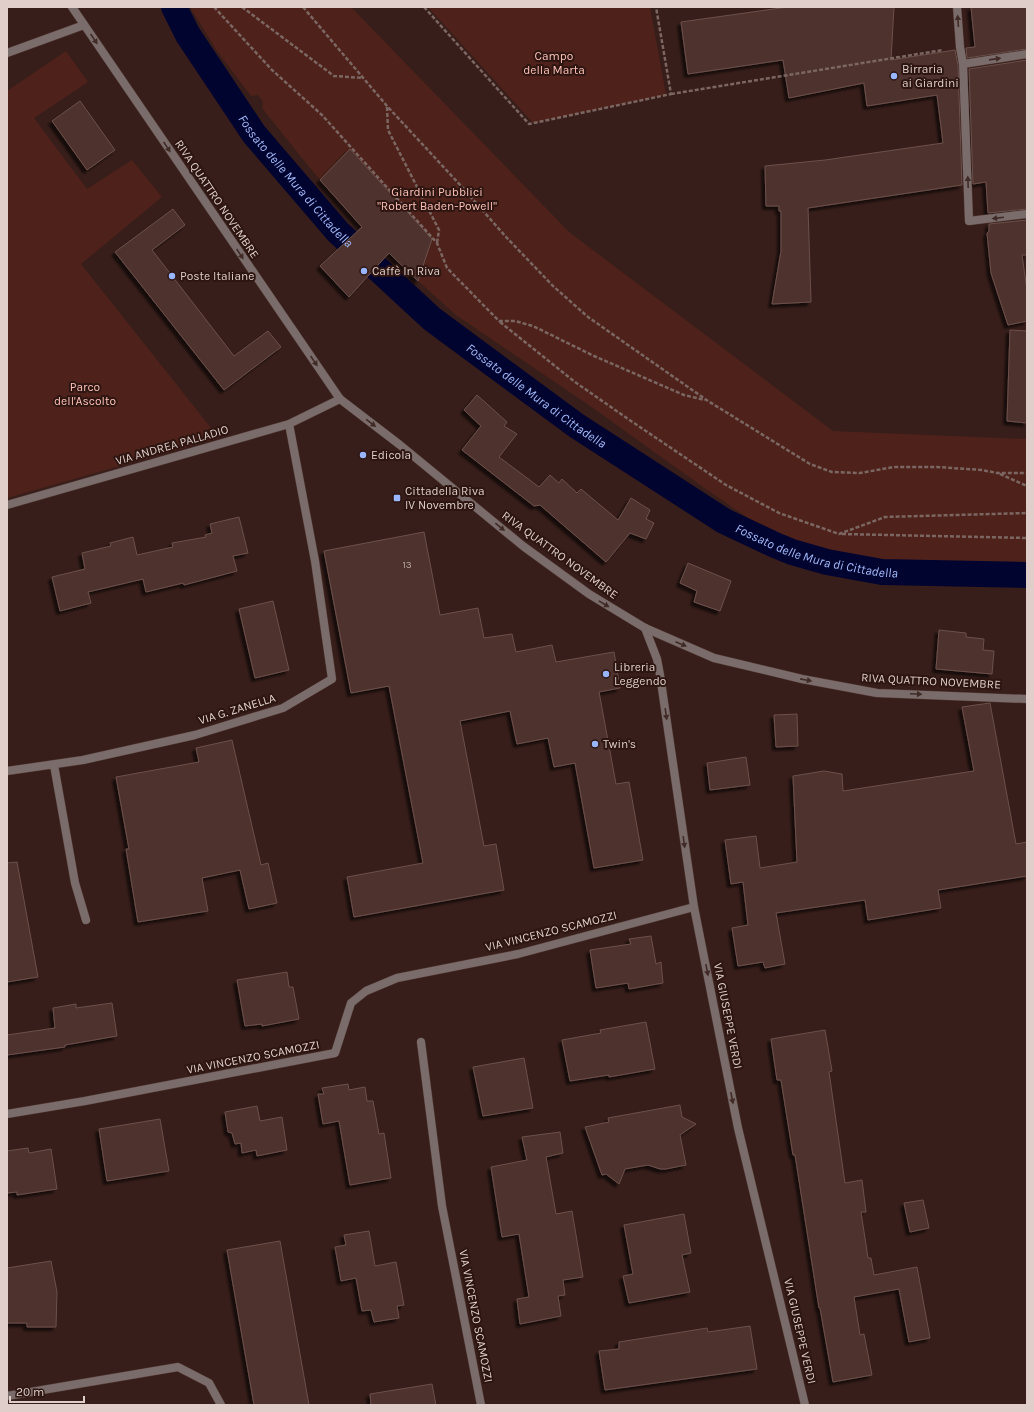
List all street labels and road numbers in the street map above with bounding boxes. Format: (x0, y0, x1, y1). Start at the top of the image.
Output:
street label: RIVA QUATTRO NOVEMBRE (172, 137, 262, 261)
street label: VIA ANDREA PALLADIO (114, 422, 230, 468)
street label: RIVA QUATTRO NOVEMBRE (499, 508, 621, 602)
street label: RIVA QUATTRO NOVEMBRE (861, 670, 1001, 692)
street label: VIA G. ZANELLA (197, 691, 277, 727)
street label: VIA VINCENZO SCAMOZZI (484, 908, 618, 954)
street label: VIA GIUSEPPE VERDI (711, 962, 745, 1070)
street label: VIA VINCENZO SCAMOZZI (185, 1037, 321, 1077)
street label: VIA VINCENZO SCAMOZZI (456, 1248, 496, 1384)
street label: VIA GIUSEPPE VERDI (781, 1277, 819, 1385)

